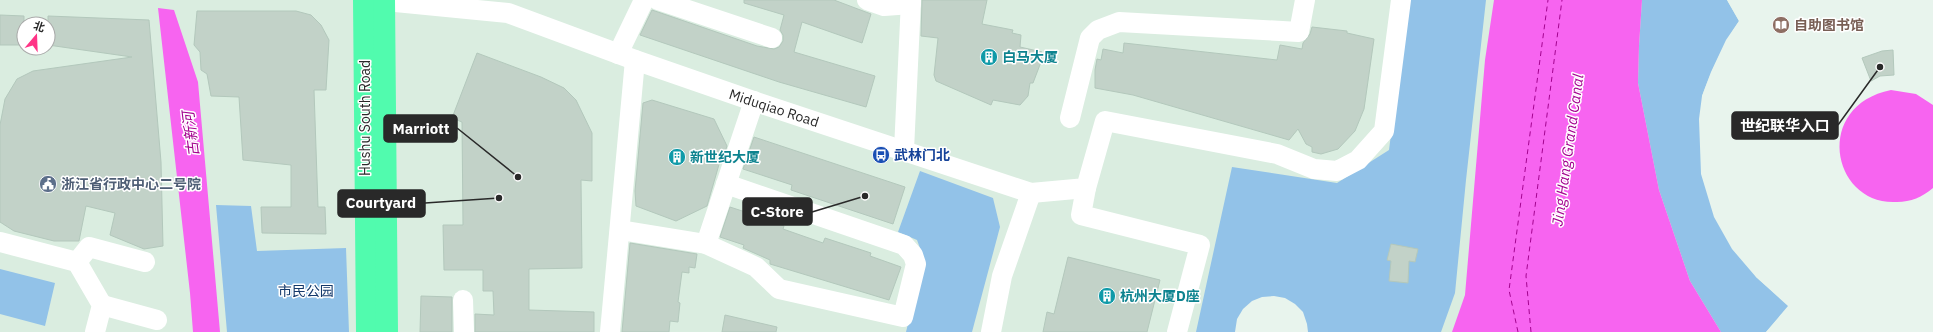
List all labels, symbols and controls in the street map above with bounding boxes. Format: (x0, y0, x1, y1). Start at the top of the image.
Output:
library icon: 自助图书馆 (1771, 15, 1791, 35)
north arrow (16, 16, 56, 56)
place label: 自助图书馆 (1794, 16, 1864, 34)
text: 北 (32, 18, 47, 35)
building icon: 白马大厦 (979, 47, 999, 67)
place label: 白马大厦 (1002, 48, 1058, 66)
street label: Hushu South Road (356, 60, 374, 176)
water label: Jing Hang Grand Canal (1547, 73, 1588, 227)
street label: Miduqiao Road (727, 85, 821, 131)
water label: 古新河 (178, 108, 203, 158)
callout: 世纪联华入口 (1732, 112, 1838, 139)
callout: Marriott (384, 115, 457, 142)
text: 世纪联华入口 (1740, 116, 1830, 135)
text: Marriott (392, 119, 450, 138)
bus stop icon: 武林门北 (871, 145, 891, 165)
place label: 武林门北 (894, 146, 950, 164)
building icon: 新世纪大厦 (667, 147, 687, 167)
place label: 新世纪大厦 (690, 148, 760, 166)
public building icon: 浙江省行政中心二号院 (38, 174, 58, 194)
place label: 浙江省行政中心二号院 (61, 175, 201, 193)
callout: Courtyard (338, 190, 425, 217)
text: Courtyard (346, 193, 416, 212)
callout: C-Store (743, 198, 812, 225)
text: C-Store (750, 202, 804, 221)
park label: 市民公园 (278, 282, 334, 300)
building icon: 杭州大厦D座 (1097, 286, 1117, 306)
place label: 杭州大厦D座 (1120, 287, 1200, 305)

